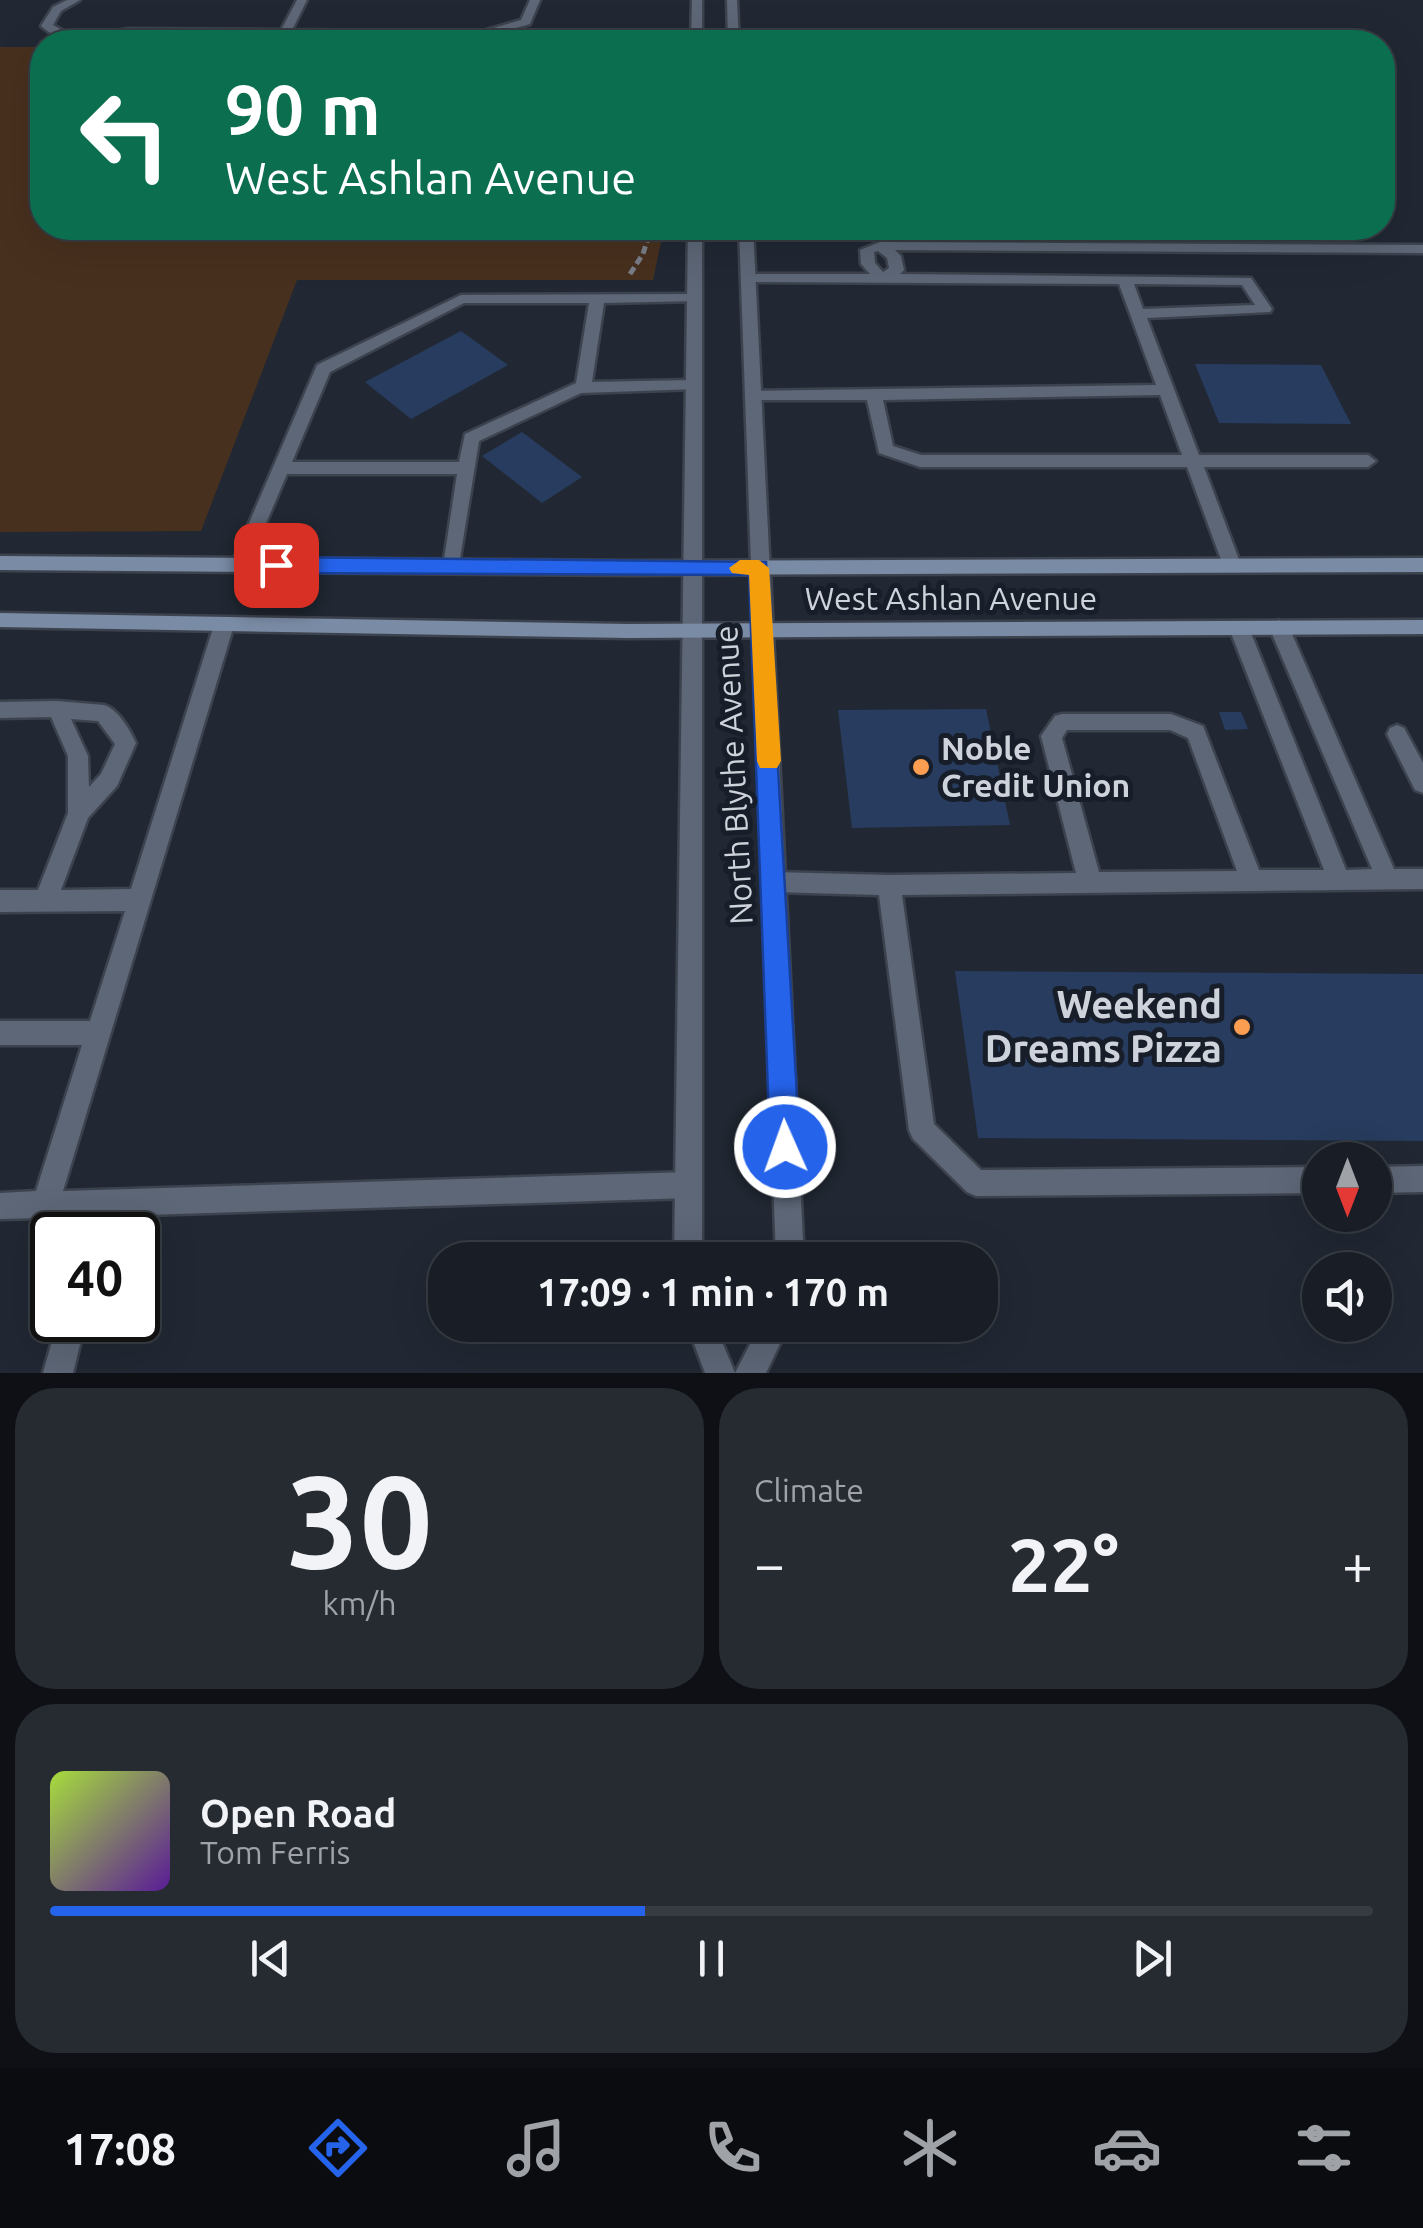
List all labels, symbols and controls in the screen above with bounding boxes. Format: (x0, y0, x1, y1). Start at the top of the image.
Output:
icon: left (60, 70, 190, 200)
text: 90 m (225, 70, 381, 148)
text: West Ashlan Avenue (225, 152, 636, 203)
pin (234, 523, 319, 608)
icon: arrive (249, 538, 304, 593)
street label: West Ashlan Avenue (805, 580, 1097, 616)
street label: North Blythe Avenue (707, 625, 759, 926)
place label: Noble Credit Union (941, 730, 1130, 803)
marker: Noble Credit Union (910, 756, 932, 778)
place label: Weekend Dreams Pizza (985, 983, 1222, 1069)
marker: Weekend Dreams Pizza (1231, 1016, 1253, 1038)
position arrow (733, 1095, 837, 1199)
north arrow (1302, 1142, 1392, 1232)
map controls (1302, 1142, 1392, 1342)
speed limit sign: 40 (30, 1212, 160, 1342)
button: sound (1302, 1252, 1392, 1342)
text: 17:09 · 1 min · 170 m (537, 1271, 889, 1313)
text: 30 (286, 1447, 433, 1593)
text: Climate (754, 1472, 864, 1508)
text: 22° (1008, 1522, 1119, 1606)
text: − (754, 1533, 785, 1594)
text: + (1342, 1533, 1373, 1594)
text: km/h (323, 1585, 396, 1621)
text: Open Road (200, 1792, 396, 1834)
text: Tom Ferris (200, 1834, 350, 1870)
icon: previous (243, 1931, 298, 1986)
icon: pause (684, 1931, 739, 1986)
icon: next (1125, 1931, 1180, 1986)
icon: directions (303, 2113, 373, 2183)
icon: music (501, 2113, 571, 2183)
icon: phone (698, 2113, 768, 2183)
icon: climate (895, 2113, 965, 2183)
icon: car (1092, 2113, 1162, 2183)
icon: filters (1289, 2113, 1359, 2183)
text: 17:08 (64, 2123, 176, 2174)

